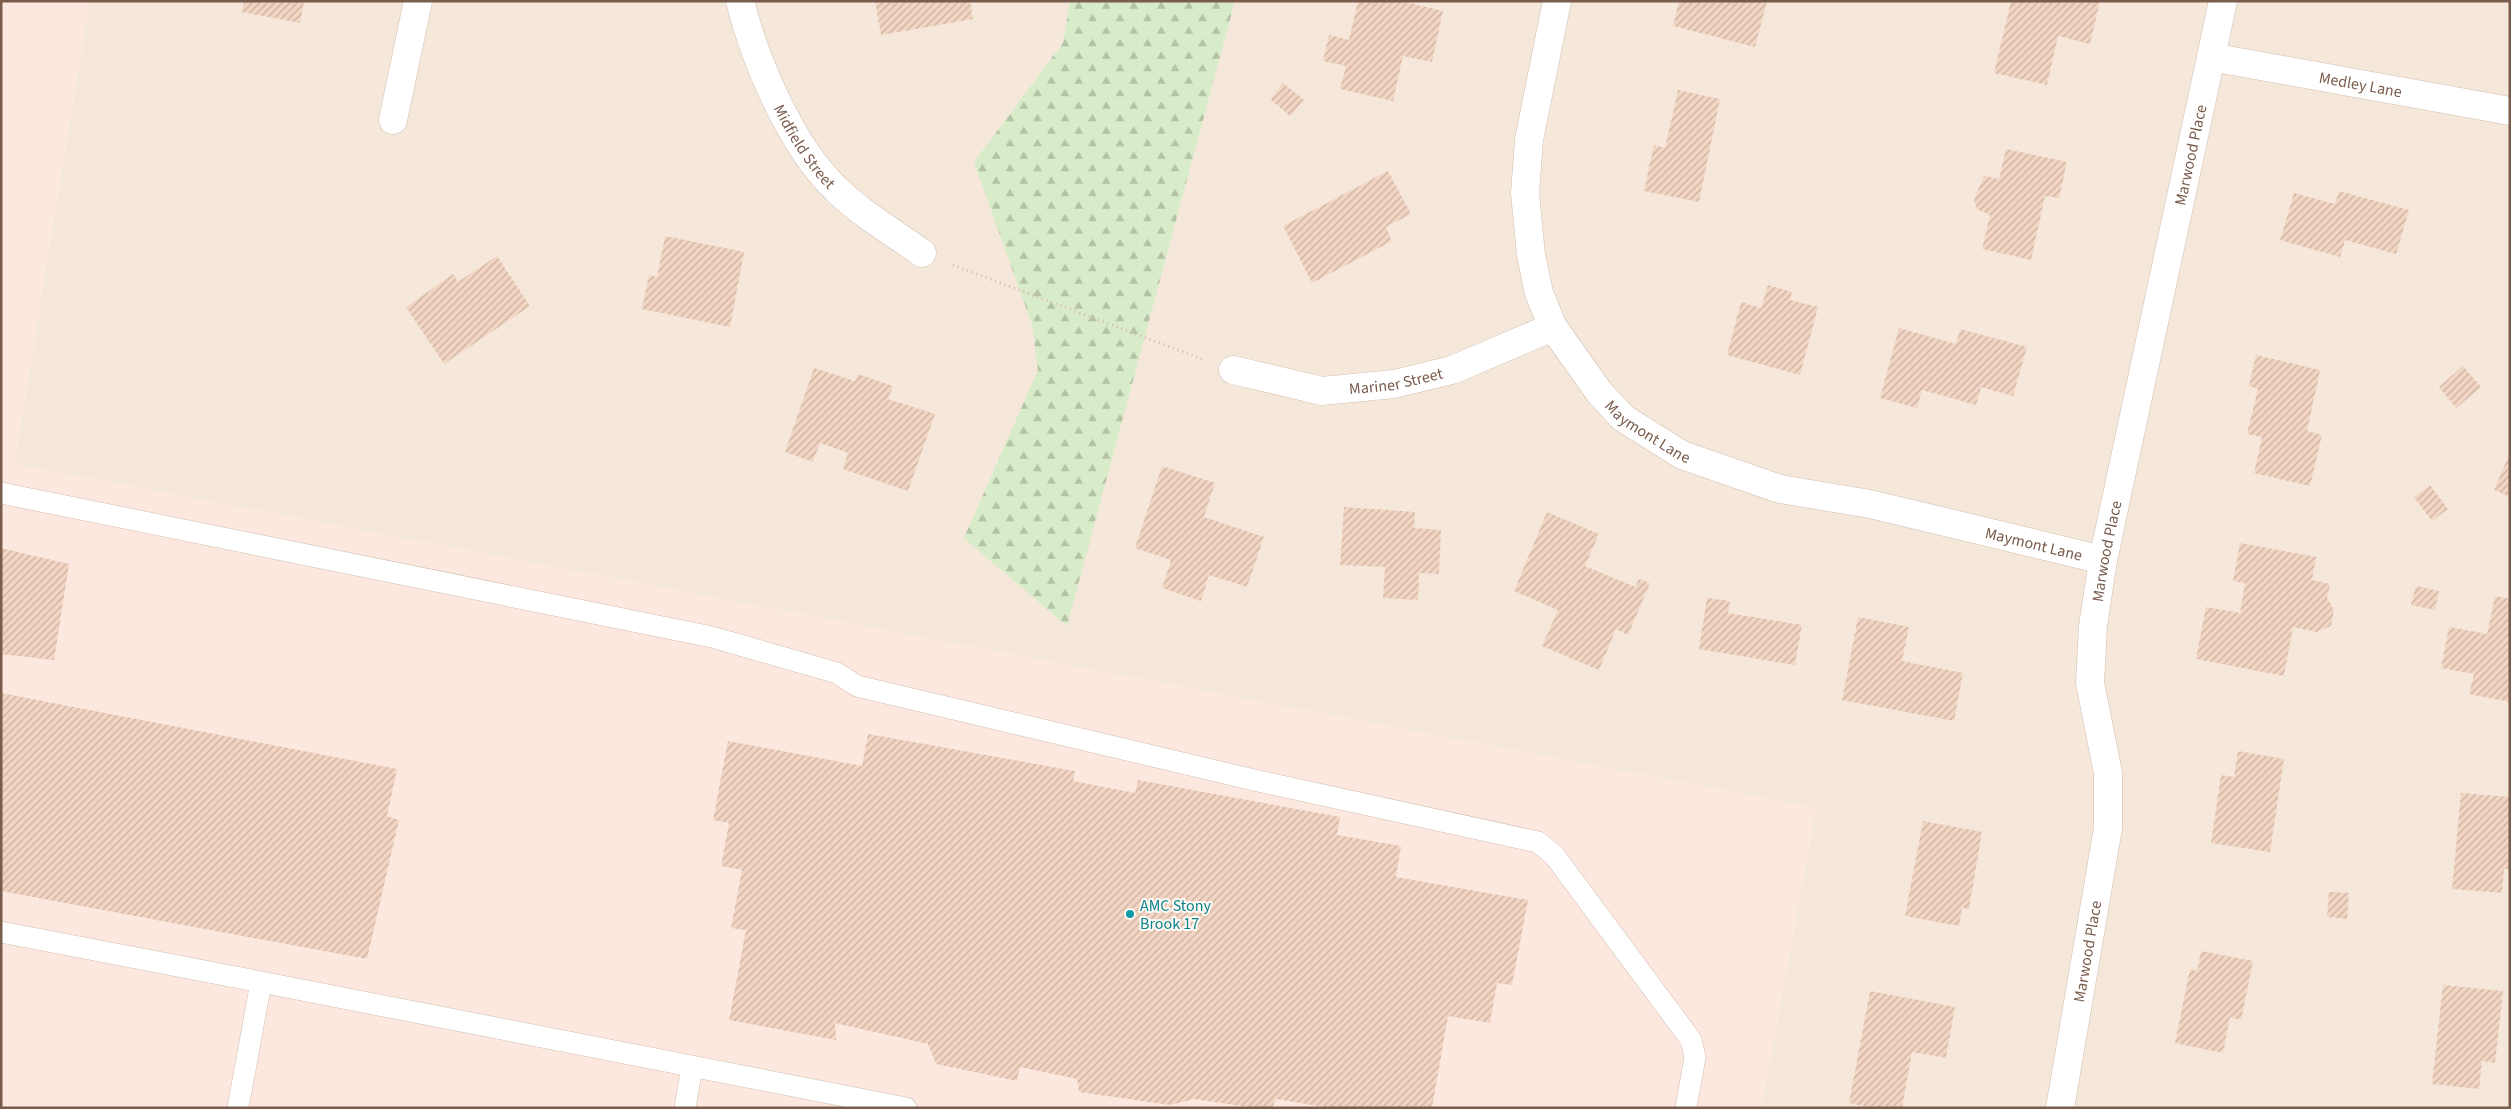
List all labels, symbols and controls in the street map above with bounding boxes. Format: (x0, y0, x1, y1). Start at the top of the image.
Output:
street label: Medley Lane (2317, 67, 2404, 103)
street label: Midfield Street (768, 101, 840, 195)
street label: Marwood Place (2169, 103, 2212, 208)
street label: Mariner Street (1348, 362, 1446, 400)
street label: Maymont Lane (1600, 395, 1693, 469)
street label: Marwood Place (2087, 499, 2127, 603)
street label: Maymont Lane (1983, 522, 2084, 567)
place label: AMC Stony Brook 17 (1140, 895, 1211, 935)
street label: Marwood Place (2068, 899, 2107, 1004)
marker: AMC Stony Brook 17 (1124, 908, 1136, 920)

